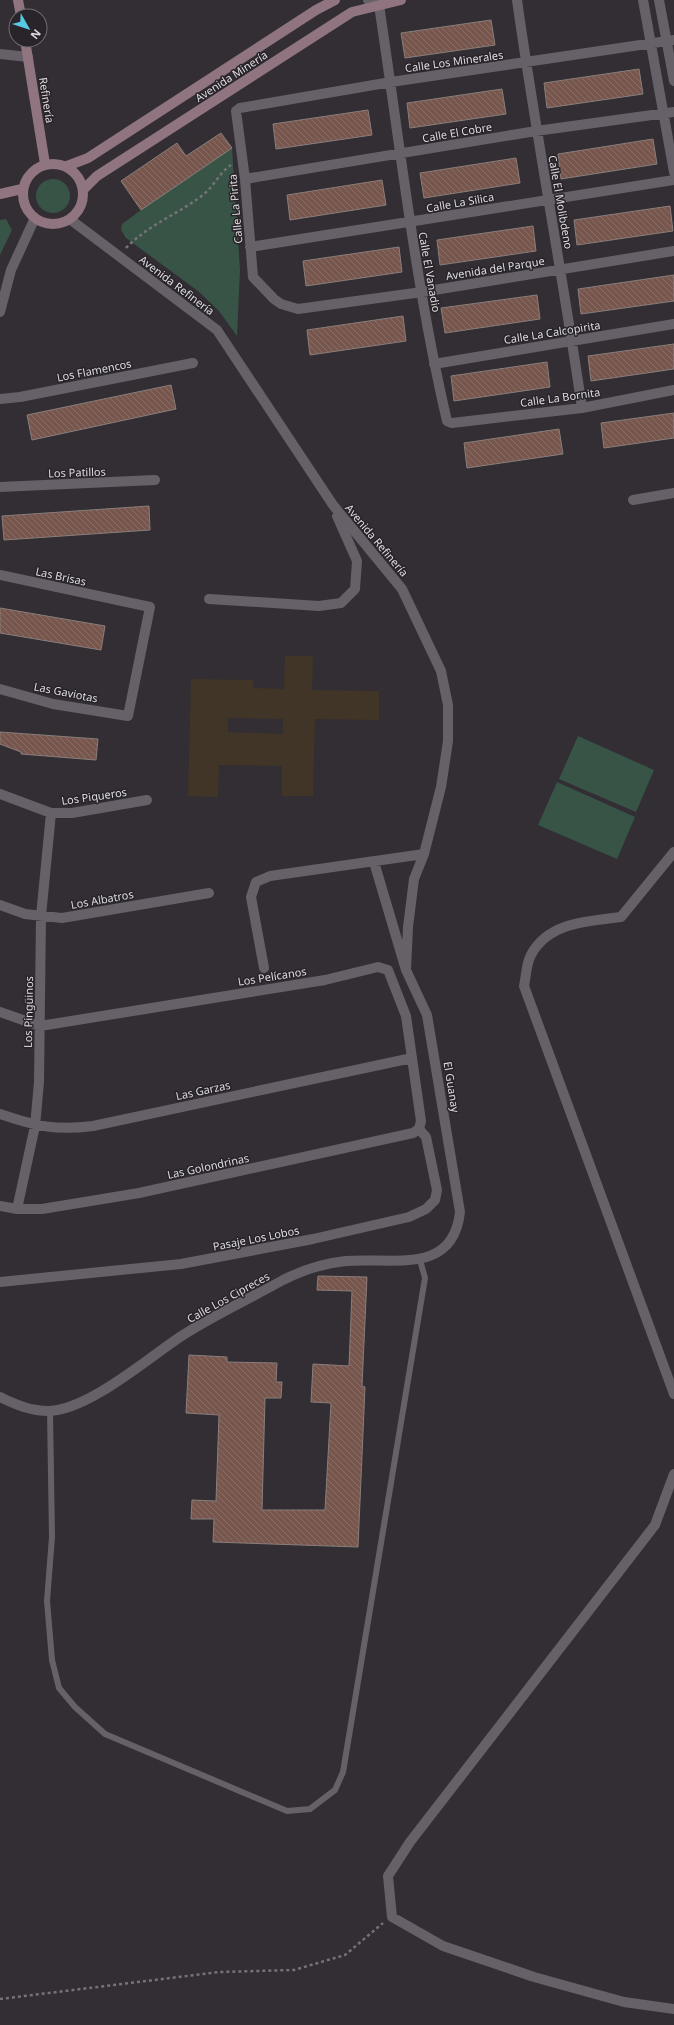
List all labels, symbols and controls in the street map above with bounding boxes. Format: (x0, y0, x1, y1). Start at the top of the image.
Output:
north arrow (8, 8, 48, 48)
text: N (28, 26, 45, 43)
street label: Avenida Minería (192, 47, 270, 105)
street label: Calle Los Minerales (404, 47, 504, 75)
street label: Refinería (36, 76, 58, 124)
street label: Calle El Cobre (421, 118, 493, 146)
street label: Calle El Molibdeno (545, 154, 577, 251)
street label: Calle La Pirita (224, 174, 246, 244)
street label: Calle La Silica (425, 189, 495, 215)
street label: Calle El Vanadio (416, 231, 445, 314)
street label: Avenida Refinería (136, 252, 218, 318)
street label: Avenida del Parque (445, 253, 545, 283)
street label: Calle La Calcopirita (503, 317, 601, 347)
street label: Los Flamencos (55, 355, 133, 385)
street label: Calle La Bornita (519, 384, 601, 410)
street label: Los Patillos (48, 463, 106, 481)
street label: Avenida Refinería (342, 501, 412, 579)
street label: Las Brisas (34, 563, 88, 589)
street label: Las Gaviotas (33, 678, 99, 706)
street label: Los Piqueros (60, 784, 128, 808)
street label: Los Albatros (69, 886, 135, 912)
street label: Los Pelícanos (237, 963, 307, 989)
street label: Los Pingüinos (20, 976, 36, 1048)
street label: El Guanay (441, 1060, 463, 1114)
street label: Las Garzas (174, 1077, 232, 1103)
street label: Las Golondrinas (166, 1150, 250, 1182)
street label: Pasaje Los Lobos (211, 1222, 301, 1254)
street label: Calle Los Cipreces (184, 1268, 272, 1326)

